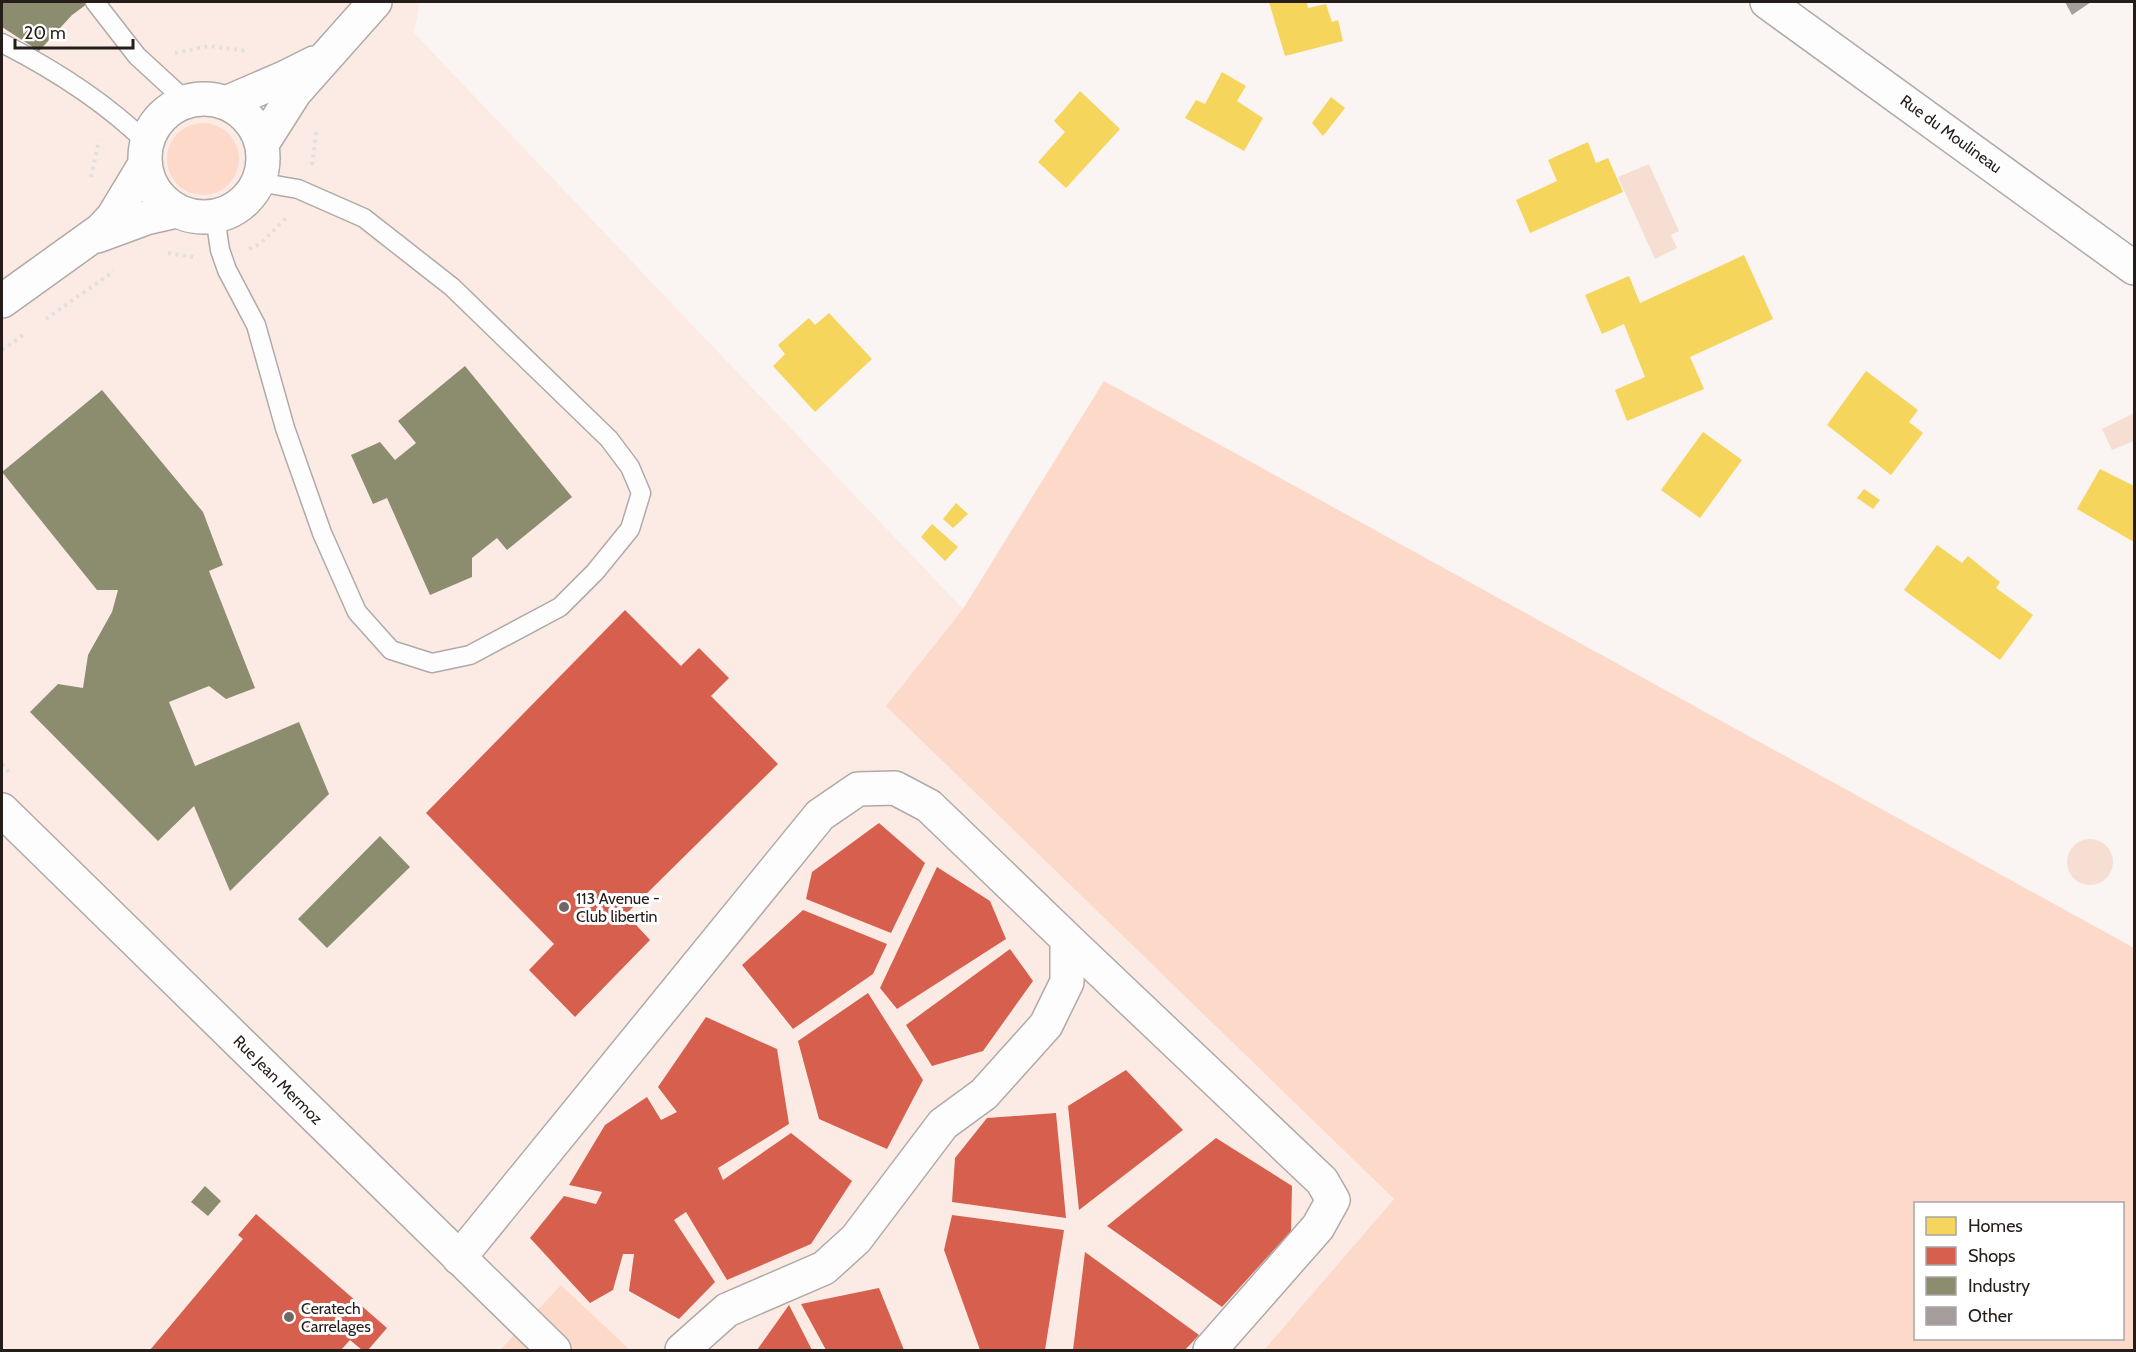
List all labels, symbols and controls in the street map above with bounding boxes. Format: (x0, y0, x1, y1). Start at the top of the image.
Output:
scale bar (15, 12, 134, 50)
text: 20 m (24, 22, 66, 44)
street label: Rue du Moulineau (1897, 91, 2005, 177)
place label: 113 Avenue - Club libertin (576, 889, 660, 926)
marker: 113 Avenue - Club libertin (557, 900, 571, 914)
street label: Rue Jean Mermoz (230, 1032, 327, 1129)
legend (1914, 1202, 2124, 1340)
text: Homes (1968, 1215, 2023, 1237)
text: Shops (1968, 1245, 2016, 1267)
text: Industry (1968, 1275, 2030, 1297)
place label: Ceratech Carrelages (301, 1299, 371, 1336)
text: Other (1968, 1305, 2013, 1327)
marker: Ceratech Carrelages (282, 1310, 296, 1324)

